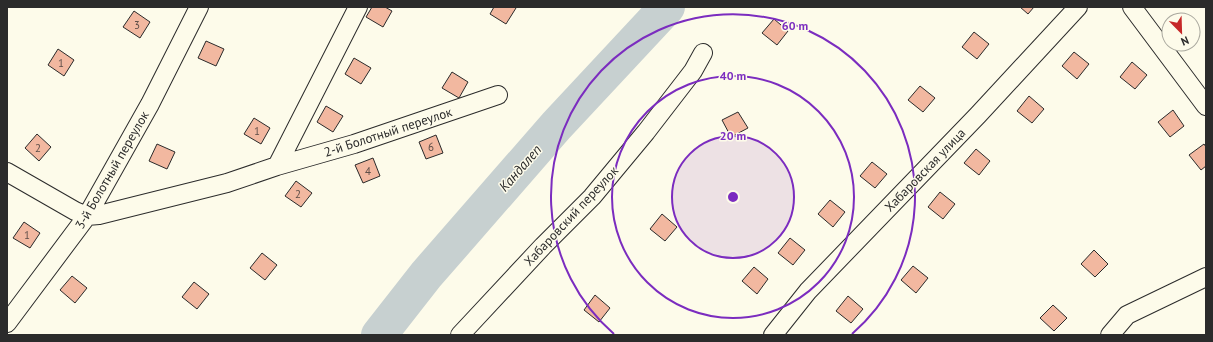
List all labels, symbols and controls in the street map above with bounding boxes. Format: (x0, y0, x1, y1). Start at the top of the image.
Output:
north arrow (1161, 12, 1201, 52)
house number: 3 (134, 18, 140, 32)
text: 60 m (782, 18, 808, 33)
text: N (1179, 33, 1191, 49)
house number: 1 (58, 56, 64, 70)
text: 40 m (720, 68, 746, 83)
street label: 2-й Болотный переулок (322, 103, 455, 161)
street label: 3-й Болотный переулок (71, 107, 153, 232)
house number: 1 (254, 124, 260, 138)
street label: Хабаровская улица (881, 125, 969, 215)
text: 20 m (720, 128, 746, 143)
house number: 6 (428, 140, 434, 154)
house number: 2 (35, 141, 41, 155)
water label: Кандалеп (495, 141, 545, 195)
street label: Хабаровский переулок (520, 162, 622, 270)
house number: 4 (365, 164, 371, 178)
house number: 2 (295, 187, 301, 201)
centre of rings (726, 190, 740, 204)
house number: 1 (24, 228, 30, 242)

